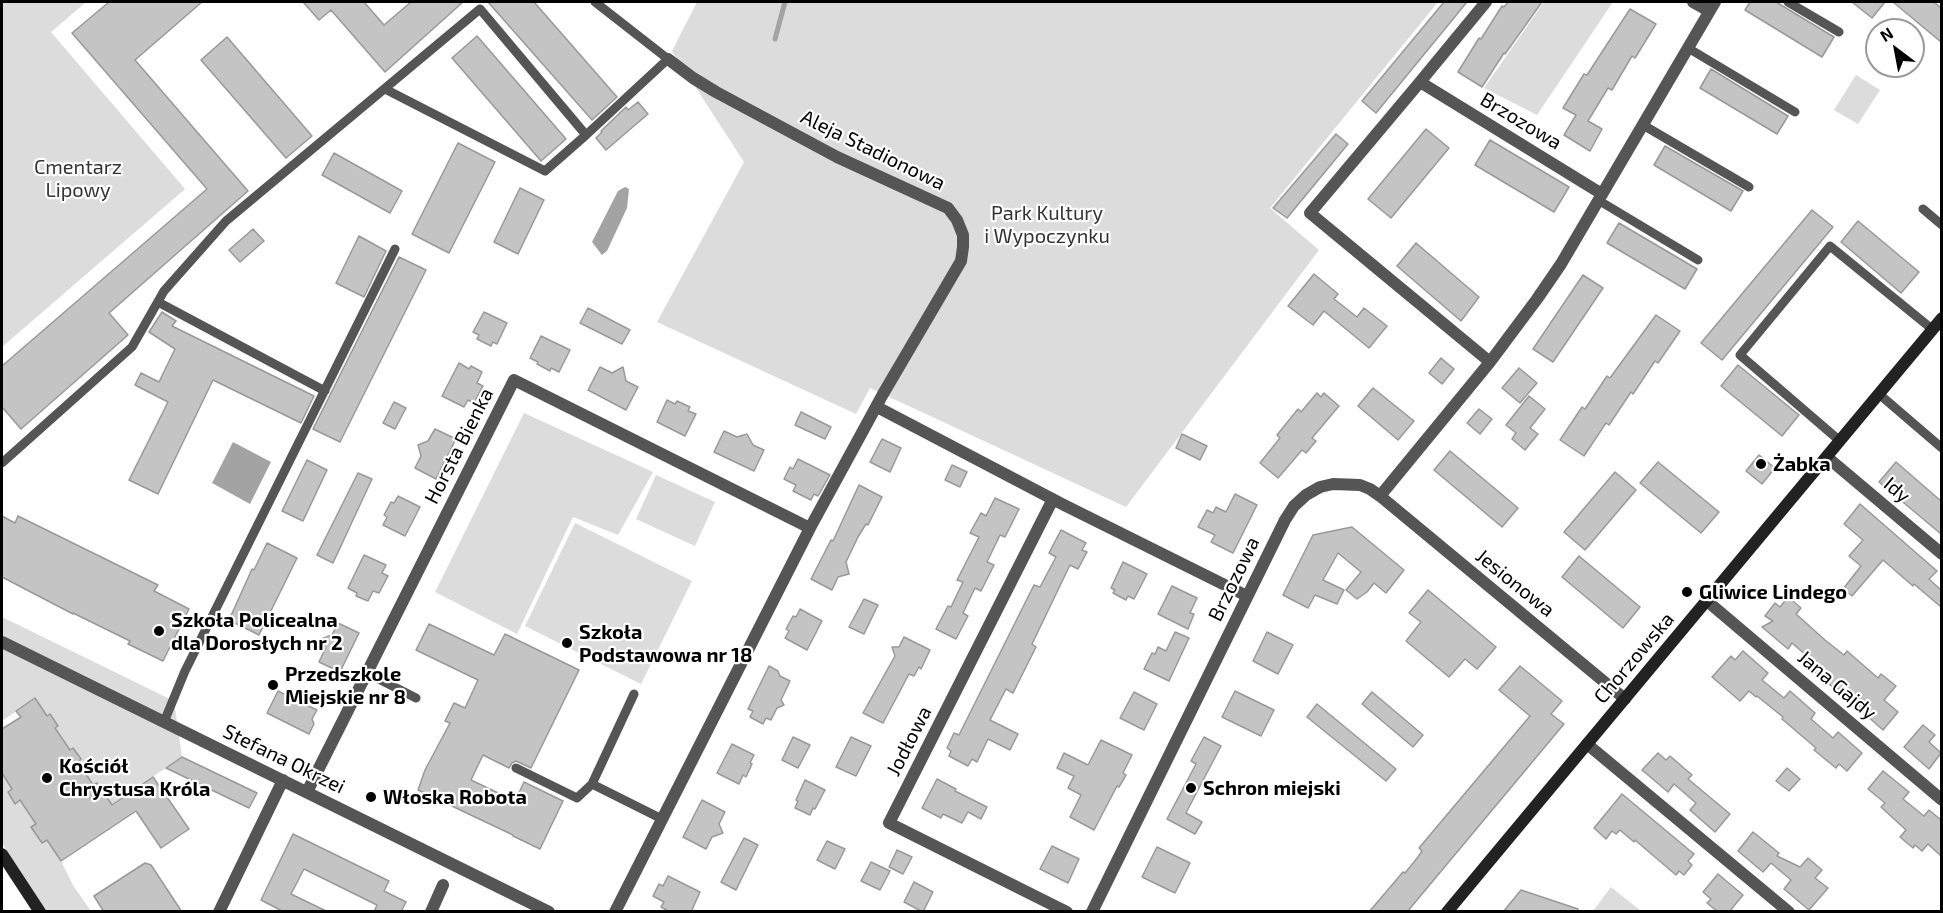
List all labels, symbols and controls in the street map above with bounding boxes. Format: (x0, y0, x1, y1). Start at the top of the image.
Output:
north arrow (1865, 18, 1925, 78)
text: N (1876, 23, 1896, 45)
street label: Brzozowa (1476, 87, 1566, 155)
street label: Aleja Stadionowa (797, 105, 949, 195)
park label: Cmentarz Lipowy (34, 155, 122, 202)
park label: Park Kultury i Wypoczynku (984, 201, 1110, 248)
street label: Horsta Bienka (420, 384, 498, 508)
place label: Żabka (1773, 452, 1831, 476)
marker: Żabka (1754, 457, 1768, 471)
street label: Idy (1879, 472, 1915, 508)
street label: Brzozowa (1203, 533, 1265, 625)
street label: Jesionowa (1471, 544, 1559, 622)
place label: Gliwice Lindego (1699, 580, 1847, 604)
marker: Gliwice Lindego (1680, 585, 1694, 599)
place label: Szkoła Policealna dla Dorosłych nr 2 (171, 608, 343, 655)
street label: Chorzowska (1589, 608, 1679, 708)
place label: Szkoła Podstawowa nr 18 (579, 620, 752, 667)
marker: Szkoła Policealna dla Dorosłych nr 2 (152, 624, 166, 638)
marker: Szkoła Podstawowa nr 18 (560, 636, 574, 650)
street label: Jana Gajdy (1793, 645, 1881, 725)
place label: Przedszkole Miejskie nr 8 (285, 662, 406, 709)
marker: Przedszkole Miejskie nr 8 (266, 678, 280, 692)
street label: Jodłowa (881, 702, 937, 780)
street label: Stefana Okrzei (219, 719, 349, 799)
place label: Kościół Chrystusa Króla (59, 754, 210, 801)
marker: Kościół Chrystusa Króla (40, 771, 54, 785)
place label: Schron miejski (1203, 776, 1341, 800)
marker: Schron miejski (1184, 781, 1198, 795)
place label: Włoska Robota (383, 785, 527, 809)
marker: Włoska Robota (364, 790, 378, 804)

